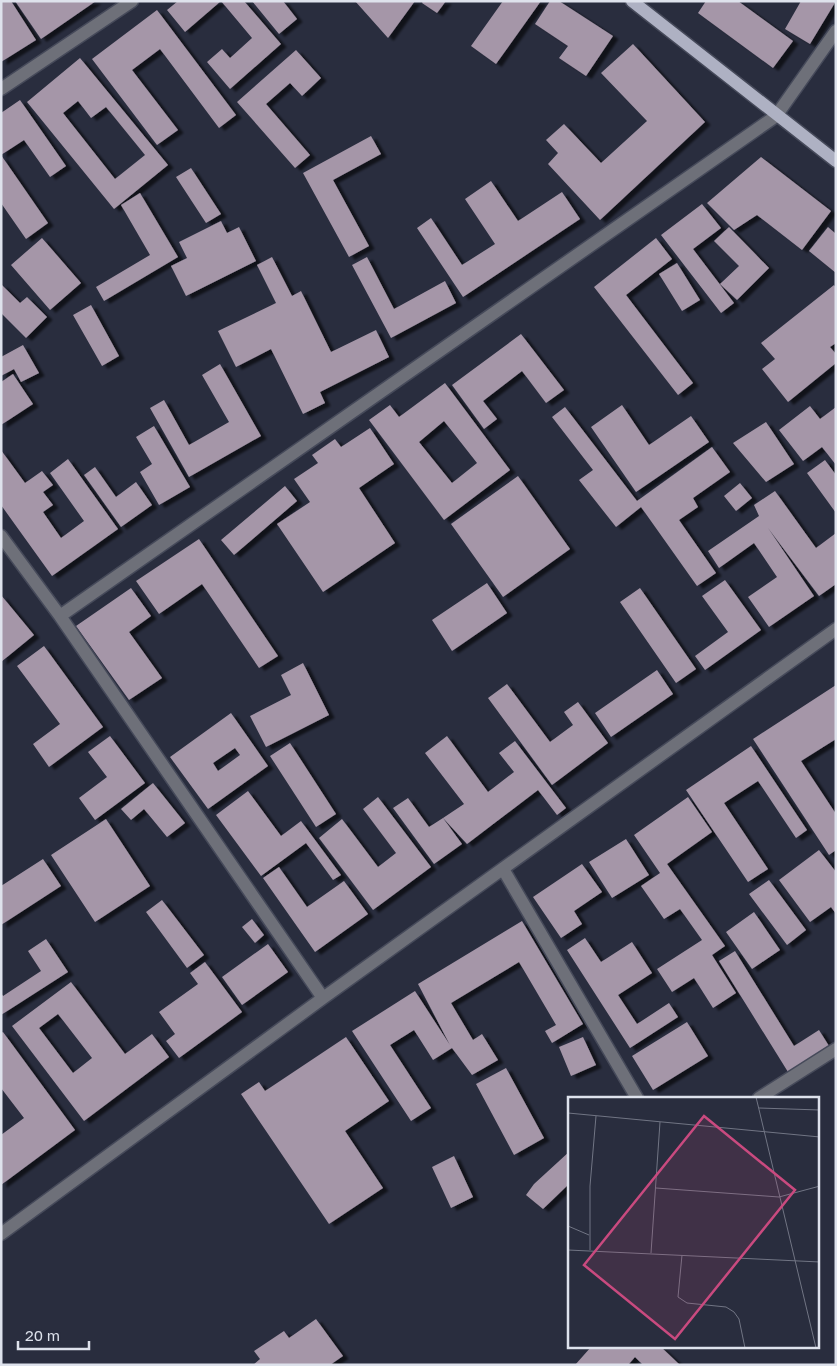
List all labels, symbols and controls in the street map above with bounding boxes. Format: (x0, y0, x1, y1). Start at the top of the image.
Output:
inset map (568, 1097, 820, 1348)
scale bar (18, 1318, 89, 1350)
text: 20 m (25, 1326, 60, 1344)

